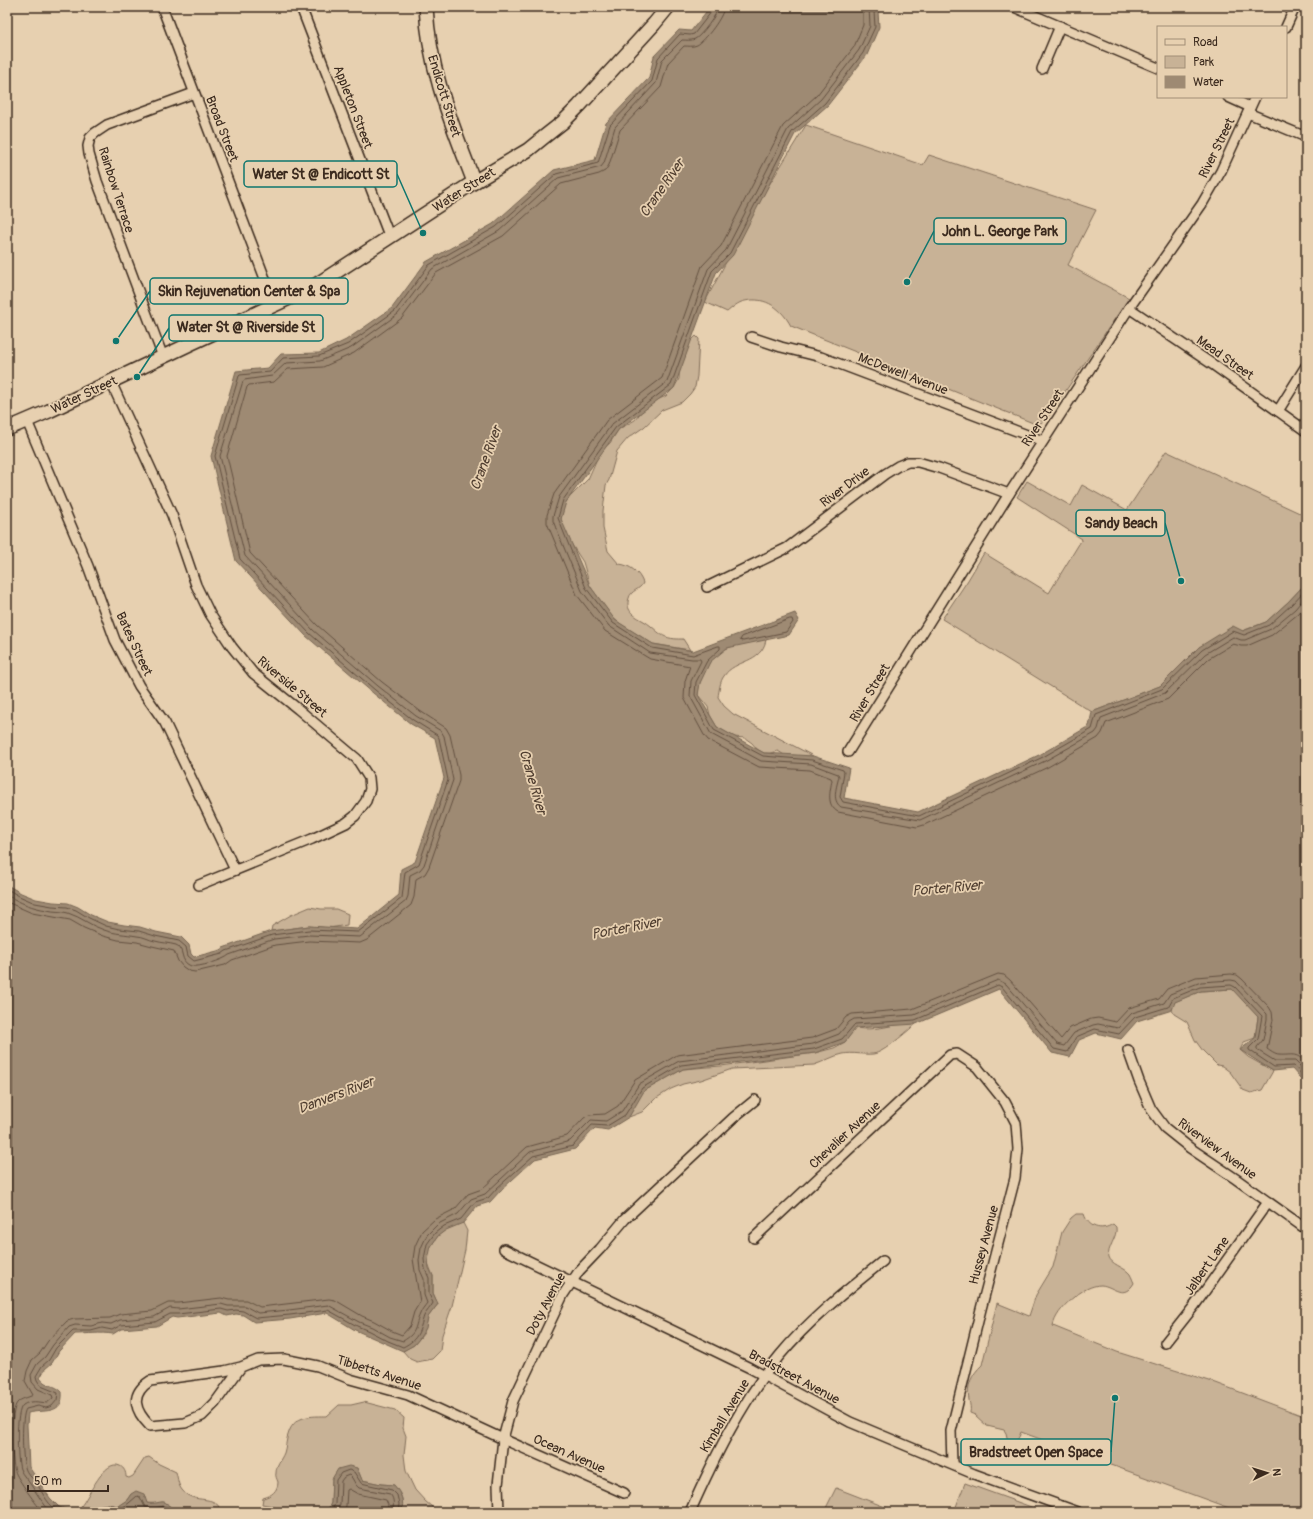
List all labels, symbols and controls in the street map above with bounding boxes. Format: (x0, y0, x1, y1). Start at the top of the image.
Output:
legend (1157, 26, 1287, 98)
text: Road (1193, 35, 1218, 50)
street label: Endicott Street (424, 53, 464, 140)
text: Park (1193, 55, 1214, 70)
street label: Appleton Street (330, 63, 376, 152)
text: Water (1193, 75, 1224, 90)
street label: Broad Street (202, 94, 242, 165)
street label: River Street (1196, 115, 1239, 181)
street label: Rainbow Terrace (95, 145, 138, 235)
water label: Crane River (636, 154, 689, 220)
callout: Water St @ Endicott St (244, 161, 397, 187)
street label: Water Street (430, 164, 499, 216)
text: Water St @ Endicott St (253, 166, 390, 183)
callout: John L. George Park (934, 218, 1066, 244)
text: John L. George Park (942, 223, 1058, 240)
callout: Skin Rejuvenation Center & Spa (150, 278, 348, 304)
text: Skin Rejuvenation Center & Spa (158, 283, 341, 300)
callout: Water St @ Riverside St (169, 315, 323, 341)
text: Water St @ Riverside St (177, 319, 316, 336)
street label: Mead Street (1193, 332, 1257, 384)
street label: McDewell Avenue (856, 350, 951, 399)
street label: Water Street (48, 372, 120, 417)
street label: River Street (1019, 386, 1068, 450)
water label: Crane River (467, 422, 506, 492)
street label: River Drive (817, 463, 873, 511)
callout: Sandy Beach (1076, 510, 1165, 536)
text: Sandy Beach (1084, 515, 1158, 532)
street label: Bates Street (112, 610, 156, 679)
street label: Riverside Street (254, 653, 331, 721)
street label: River Street (846, 660, 894, 725)
water label: Crane River (516, 748, 551, 818)
water label: Porter River (911, 876, 985, 900)
water label: Porter River (590, 913, 664, 943)
water label: Danvers River (296, 1072, 378, 1117)
street label: Chevalier Avenue (806, 1097, 884, 1172)
street label: Riverview Avenue (1175, 1115, 1260, 1183)
street label: Hussey Avenue (966, 1203, 1002, 1286)
street label: Jalbert Lane (1181, 1233, 1233, 1298)
street label: Doty Avenue (523, 1269, 569, 1338)
street label: Bradstreet Avenue (746, 1346, 843, 1408)
street label: Tibbetts Avenue (335, 1352, 424, 1394)
street label: Kimball Avenue (697, 1376, 753, 1456)
street label: Ocean Avenue (531, 1431, 608, 1477)
callout: Bradstreet Open Space (961, 1439, 1111, 1465)
text: Bradstreet Open Space (969, 1444, 1104, 1461)
north arrow (1247, 1453, 1287, 1493)
scale bar (28, 1467, 108, 1493)
text: N (1270, 1468, 1283, 1477)
text: 50 m (34, 1474, 62, 1489)

